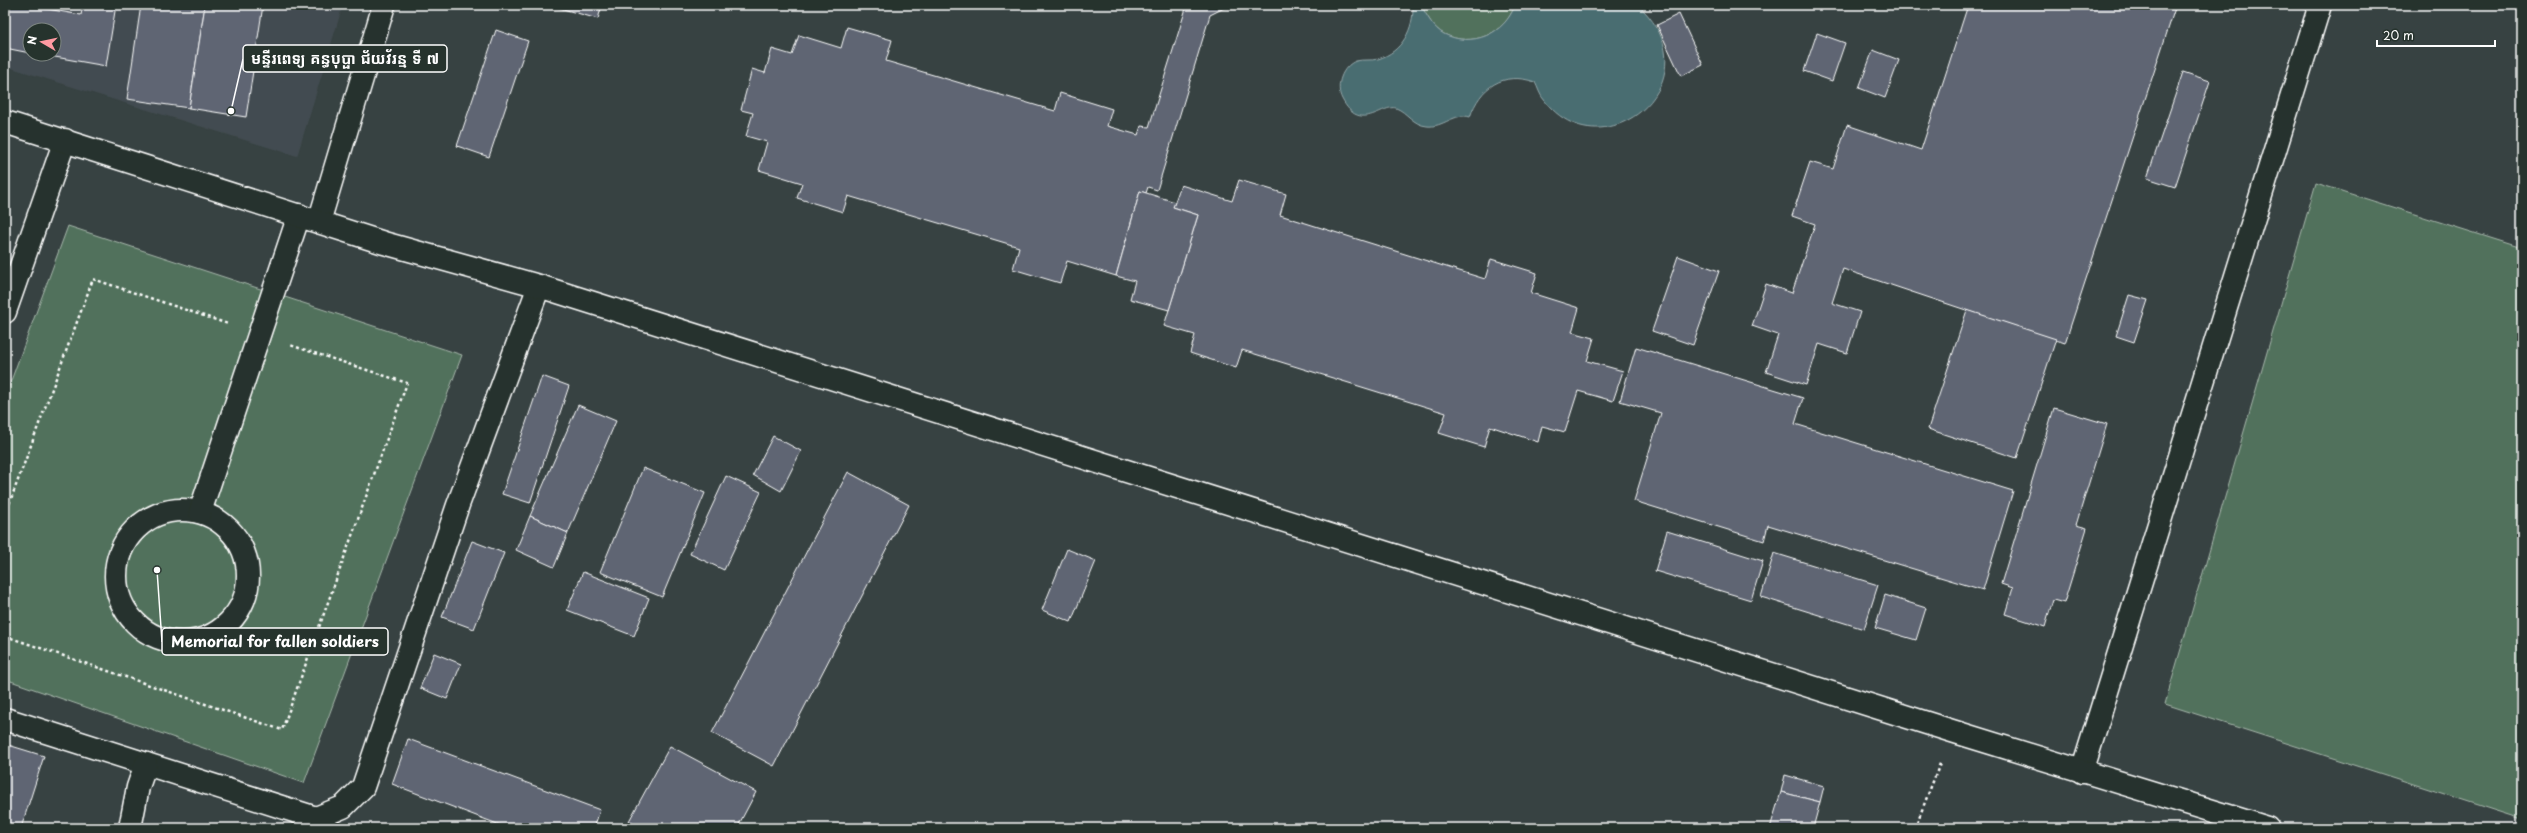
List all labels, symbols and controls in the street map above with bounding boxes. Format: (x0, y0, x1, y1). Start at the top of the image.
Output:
north arrow (22, 22, 62, 62)
scale bar (2377, 22, 2495, 48)
text: 20 m (2383, 26, 2414, 44)
text: N (23, 34, 41, 46)
callout: មន្ទីរពេទ្យ គន្ធបុប្ផា ជ័យវ័រន្ម ទី ៧ (243, 45, 447, 72)
text: មន្ទីរពេទ្យ គន្ធបុប្ផា ជ័យវ័រន្ម ទី ៧ (251, 46, 439, 69)
callout: Memorial for fallen soldiers (162, 628, 388, 655)
text: Memorial for fallen soldiers (171, 629, 379, 652)

